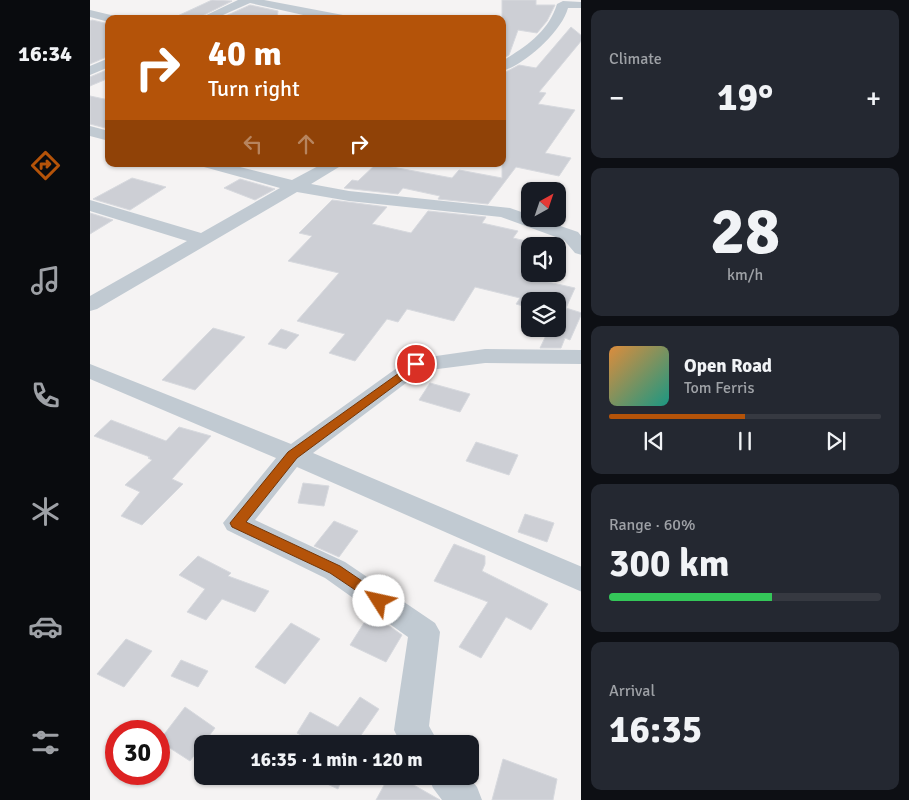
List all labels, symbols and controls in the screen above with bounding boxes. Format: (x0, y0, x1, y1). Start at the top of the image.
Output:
text: 40 m (208, 32, 282, 75)
icon: right (125, 35, 190, 100)
text: 16:34 (18, 40, 72, 67)
text: Climate (609, 49, 662, 69)
text: 19° (717, 74, 773, 121)
text: Turn right (208, 75, 300, 102)
text: − (609, 81, 624, 115)
text: + (866, 81, 881, 115)
icon: left (239, 130, 267, 158)
icon: ahead (292, 130, 320, 158)
icon: right (345, 130, 373, 158)
icon: directions (28, 148, 63, 183)
north arrow (521, 182, 566, 228)
map controls (521, 182, 566, 337)
text: 28 (710, 192, 780, 272)
button: sound (521, 237, 566, 282)
icon: music (28, 263, 63, 298)
text: km/h (727, 265, 763, 285)
button: layers (521, 292, 566, 337)
pin (395, 343, 437, 385)
icon: arrive (402, 350, 430, 378)
text: Open Road (684, 354, 772, 378)
icon: phone (28, 378, 63, 413)
text: Tom Ferris (684, 378, 754, 398)
icon: previous (640, 427, 668, 455)
icon: pause (731, 427, 759, 455)
icon: next (822, 427, 850, 455)
icon: climate (28, 494, 63, 529)
text: Range · 60% (609, 515, 695, 535)
text: 300 km (609, 540, 730, 587)
position arrow (352, 574, 404, 626)
icon: car (28, 609, 63, 644)
text: Arrival (609, 681, 655, 701)
text: 16:35 (609, 706, 702, 753)
speed limit sign: 30 (105, 720, 170, 785)
icon: filters (28, 725, 63, 760)
text: 16:35 · 1 min · 120 m (250, 748, 423, 772)

